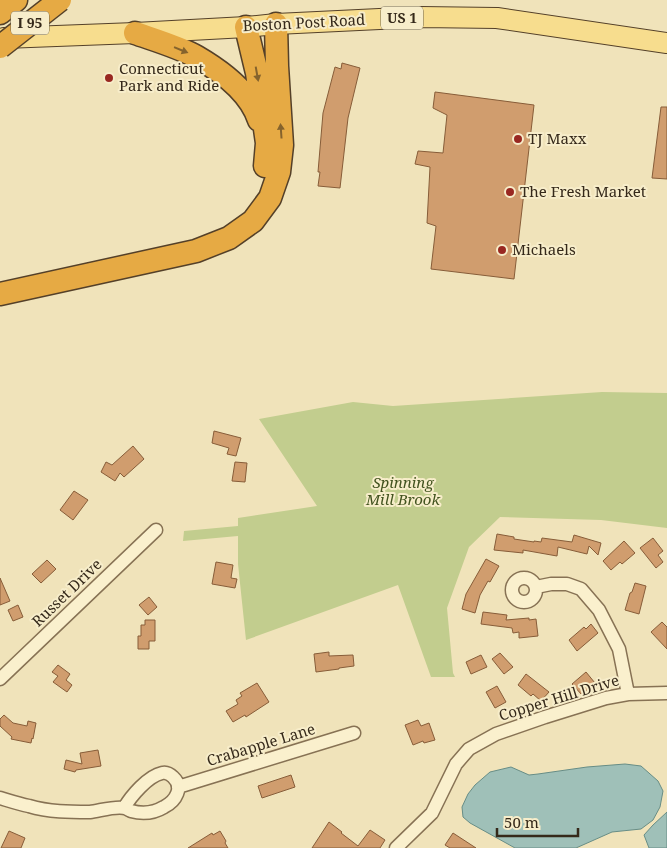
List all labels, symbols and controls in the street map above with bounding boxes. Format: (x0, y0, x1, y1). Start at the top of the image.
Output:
road number: US 1 (381, 7, 423, 30)
street label: Boston Post Road (242, 9, 366, 35)
road number: I 95 (11, 12, 49, 34)
one-way arrow (174, 46, 189, 54)
place label: Connecticut Park and Ride (119, 58, 219, 95)
one-way arrow (253, 67, 261, 83)
marker: Connecticut Park and Ride (103, 72, 115, 84)
one-way arrow (277, 122, 285, 138)
place label: TJ Maxx (528, 128, 587, 148)
marker: TJ Maxx (512, 133, 524, 145)
place label: The Fresh Market (520, 181, 646, 201)
marker: The Fresh Market (504, 186, 516, 198)
place label: Michaels (512, 239, 576, 259)
marker: Michaels (496, 244, 508, 256)
park label: Spinning Mill Brook (365, 472, 440, 509)
street label: Russet Drive (27, 554, 105, 631)
street label: Copper Hill Drive (496, 669, 621, 725)
street label: Crabapple Lane (204, 718, 317, 770)
scale bar (497, 806, 578, 838)
text: 50 m (504, 812, 539, 832)

